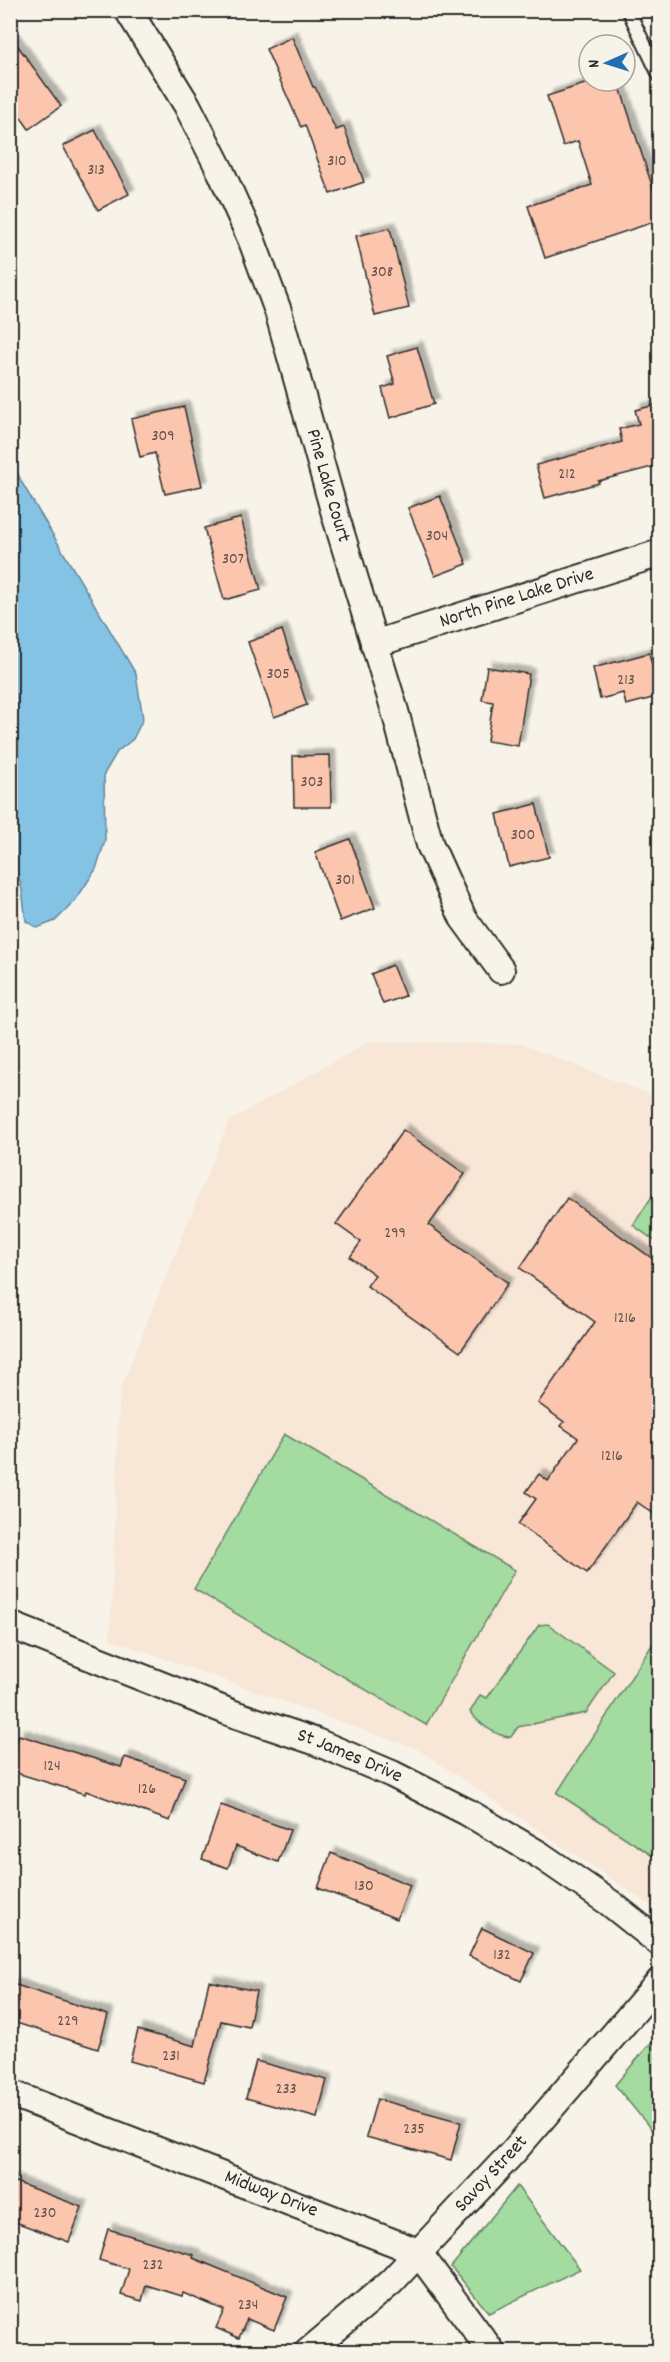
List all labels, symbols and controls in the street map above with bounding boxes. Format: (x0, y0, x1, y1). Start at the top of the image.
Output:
north arrow (577, 33, 637, 93)
text: N (583, 59, 606, 68)
house number: 310 (327, 150, 347, 173)
house number: 313 (87, 159, 105, 182)
house number: 308 (371, 261, 393, 284)
house number: 309 (151, 425, 175, 448)
street label: Pine Lake Court (298, 426, 357, 546)
house number: 212 (558, 463, 576, 486)
house number: 304 (426, 525, 448, 548)
house number: 307 (222, 548, 244, 571)
street label: North Pine Lake Drive (436, 561, 598, 636)
house number: 305 (266, 663, 290, 686)
house number: 213 (617, 669, 635, 692)
house number: 303 (301, 771, 323, 794)
house number: 300 (511, 824, 535, 847)
house number: 301 (335, 869, 355, 892)
house number: 299 (384, 1222, 406, 1245)
house number: 1216 (614, 1307, 636, 1330)
house number: 1216 (601, 1445, 623, 1468)
street label: St James Drive (293, 1722, 407, 1791)
house number: 124 (43, 1755, 61, 1778)
house number: 126 (138, 1778, 156, 1801)
house number: 130 (354, 1875, 374, 1898)
house number: 132 (493, 1944, 511, 1967)
house number: 229 (57, 2010, 79, 2033)
house number: 231 (162, 2045, 180, 2068)
house number: 233 (275, 2078, 297, 2101)
house number: 235 (403, 2118, 425, 2141)
street label: Savoy Street (449, 2130, 535, 2219)
street label: Midway Drive (220, 2164, 322, 2226)
house number: 230 (34, 2202, 56, 2225)
house number: 232 (142, 2254, 164, 2277)
house number: 234 (238, 2294, 258, 2317)

